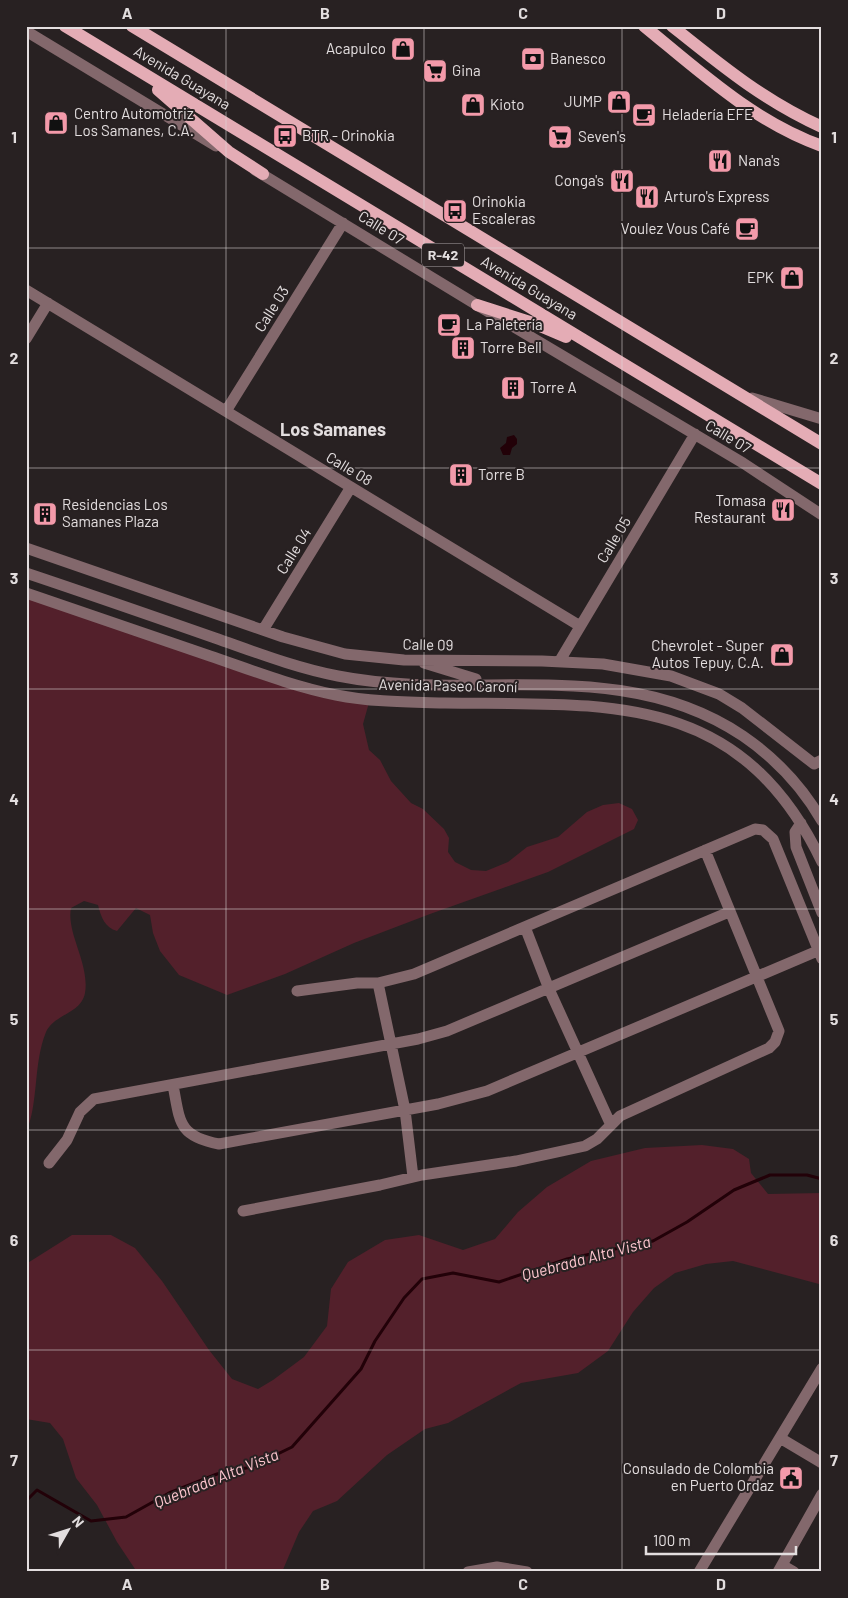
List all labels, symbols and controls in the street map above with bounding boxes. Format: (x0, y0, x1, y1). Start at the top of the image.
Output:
text: A (122, 3, 133, 22)
text: B (320, 3, 330, 22)
text: C (518, 3, 528, 22)
text: D (716, 3, 726, 22)
shop icon: Acapulco (390, 36, 416, 62)
place label: Acapulco (326, 39, 386, 57)
street label: Avenida Guayana (131, 41, 234, 113)
bank icon: Banesco (520, 46, 546, 72)
place label: Banesco (550, 49, 606, 67)
supermarket icon: Gina (422, 58, 448, 84)
place label: Gina (452, 61, 481, 79)
shop icon: JUMP (606, 89, 632, 115)
shop icon: Kioto (460, 92, 486, 118)
place label: JUMP (564, 92, 602, 110)
place label: Kioto (490, 95, 525, 113)
cafe icon: Heladería EFE (631, 102, 657, 128)
place label: Centro Automotriz Los Samanes, C.A. (74, 104, 194, 139)
place label: Heladería EFE (662, 105, 753, 123)
shop icon: Centro Automotriz Los Samanes, C.A. (43, 110, 69, 136)
bus stop icon: BTR - Orinokia (272, 123, 298, 149)
supermarket icon: Seven's (547, 124, 573, 150)
place label: BTR - Orinokia (302, 126, 395, 144)
text: 1 (11, 127, 17, 146)
place label: Seven's (578, 127, 626, 145)
text: 1 (831, 127, 837, 146)
restaurant icon: Nana's (707, 148, 733, 174)
place label: Nana's (738, 151, 780, 169)
restaurant icon: Conga's (609, 168, 635, 194)
place label: Conga's (555, 171, 604, 189)
restaurant icon: Arturo's Express (634, 184, 660, 210)
place label: Arturo's Express (664, 187, 769, 205)
place label: Orinokia Escaleras (472, 192, 536, 227)
bus stop icon: Orinokia Escaleras (442, 198, 468, 224)
street label: Calle 07 (355, 206, 408, 248)
cafe icon: Voulez Vous Café (734, 216, 760, 242)
place label: Voulez Vous Café (621, 219, 730, 237)
road number: R-42 (422, 244, 464, 266)
street label: Avenida Guayana (478, 251, 581, 323)
shop icon: EPK (779, 265, 805, 291)
place label: EPK (747, 268, 774, 286)
street label: Calle 03 (250, 282, 292, 335)
cafe icon: La Paletería (436, 312, 462, 338)
place label: La Paletería (466, 315, 543, 333)
building icon: Torre Bell (450, 335, 476, 361)
place label: Torre Bell (480, 338, 542, 356)
text: 2 (10, 348, 19, 367)
text: 2 (830, 348, 839, 367)
building icon: Torre A (500, 375, 526, 401)
place label: Torre A (530, 378, 577, 396)
street label: Calle 07 (702, 416, 755, 457)
district label: Los Samanes (280, 418, 386, 440)
street label: Calle 08 (323, 447, 376, 489)
building icon: Torre B (448, 462, 474, 488)
place label: Torre B (478, 465, 525, 483)
place label: Tomasa Restaurant (694, 491, 766, 526)
place label: Residencias Los Samanes Plaza (62, 495, 168, 530)
restaurant icon: Tomasa Restaurant (770, 497, 796, 523)
building icon: Residencias Los Samanes Plaza (32, 501, 58, 527)
street label: Calle 05 (592, 513, 634, 566)
street label: Calle 04 (272, 524, 314, 577)
text: 3 (10, 568, 18, 587)
text: 3 (830, 568, 838, 587)
street label: Calle 09 (402, 635, 454, 653)
place label: Chevrolet - Super Autos Tepuy, C.A. (651, 636, 765, 671)
shop icon: Chevrolet - Super Autos Tepuy, C.A. (769, 642, 795, 668)
street label: Avenida Paseo Caroní (379, 675, 518, 695)
text: 4 (9, 789, 19, 808)
text: 4 (829, 789, 839, 808)
text: 5 (10, 1009, 19, 1028)
text: 5 (830, 1009, 839, 1028)
text: 6 (10, 1230, 19, 1249)
text: 6 (830, 1230, 839, 1249)
water label: Quebrada Alta Vista (519, 1231, 652, 1284)
water label: Quebrada Alta Vista (151, 1444, 281, 1511)
text: 7 (10, 1450, 18, 1469)
text: 7 (830, 1450, 838, 1469)
place label: Consulado de Colombia en Puerto Ordaz (623, 1459, 774, 1494)
public building icon: Consulado de Colombia en Puerto Ordaz (778, 1465, 804, 1491)
north arrow (42, 1506, 92, 1556)
text: N (69, 1513, 88, 1530)
scale bar (646, 1523, 796, 1555)
text: 100 m (653, 1531, 691, 1549)
text: A (122, 1574, 133, 1593)
text: B (320, 1574, 330, 1593)
text: C (518, 1574, 528, 1593)
text: D (716, 1574, 726, 1593)

